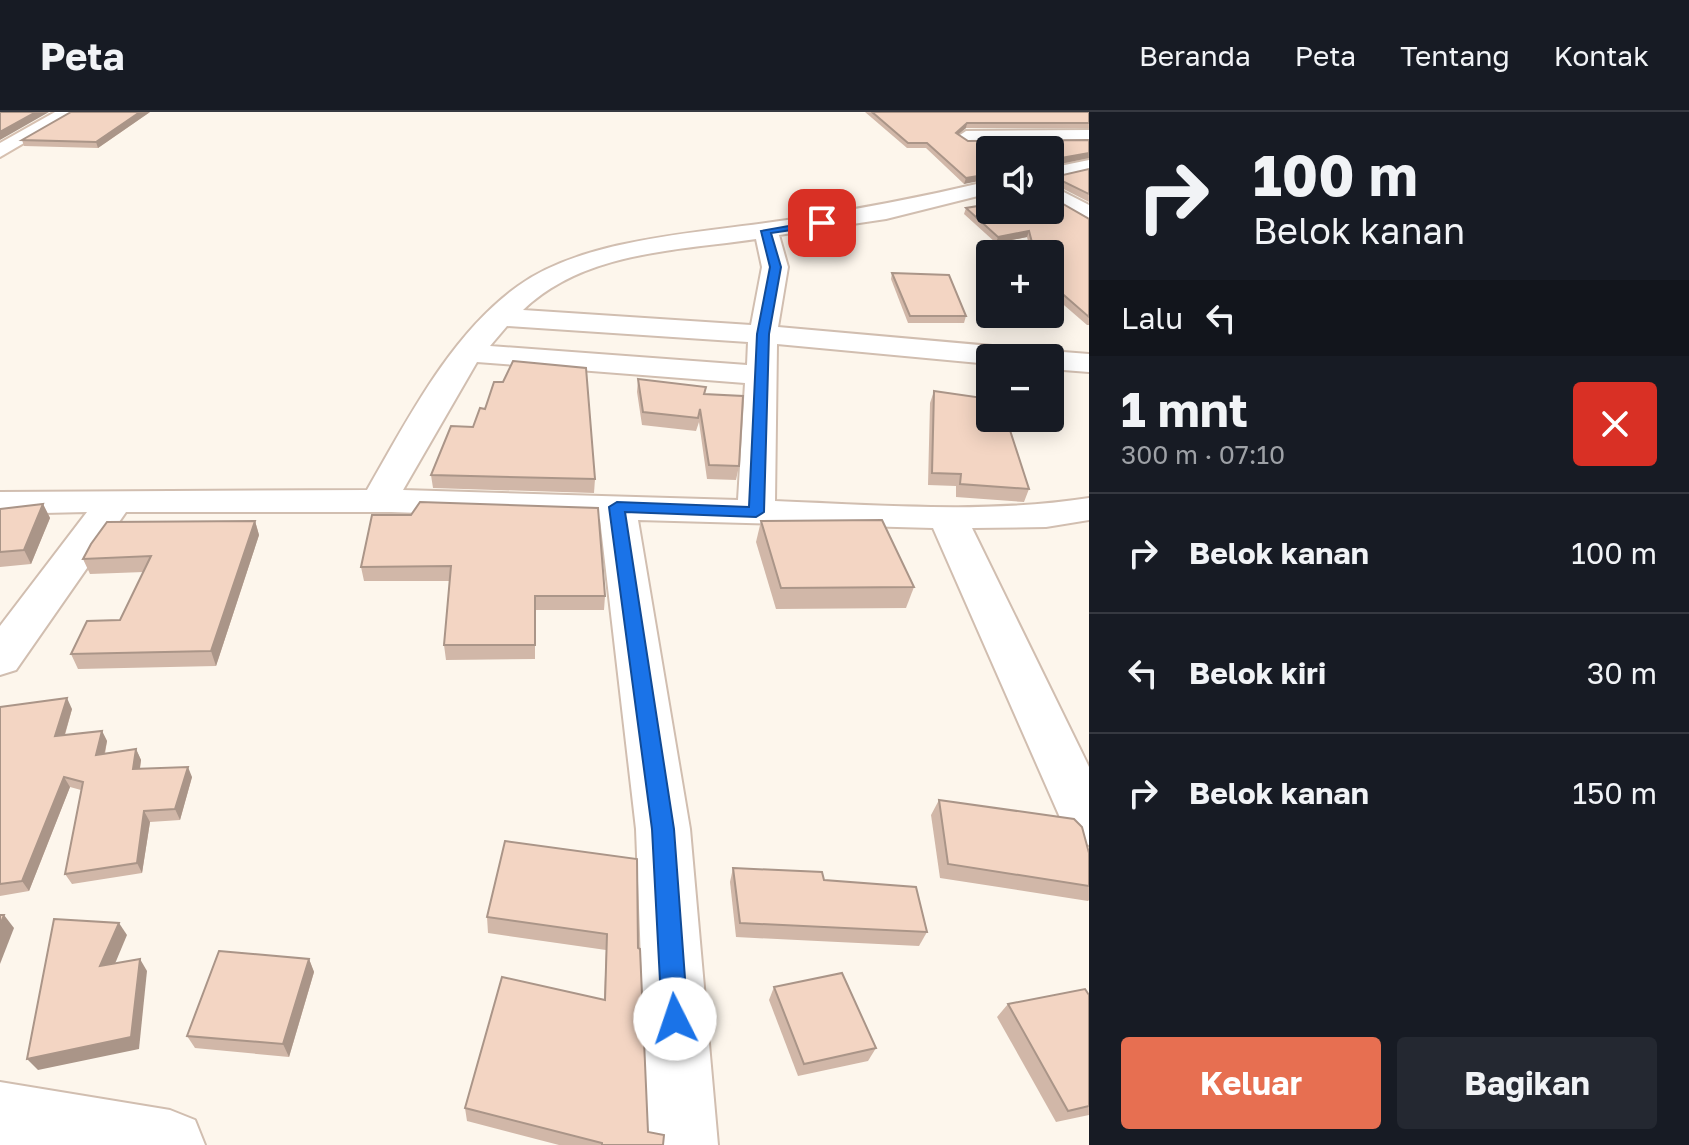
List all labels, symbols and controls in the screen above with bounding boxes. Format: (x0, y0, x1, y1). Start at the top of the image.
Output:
text: Peta (40, 33, 125, 78)
text: Beranda (1139, 39, 1251, 72)
text: Peta (1295, 39, 1356, 72)
text: Tentang (1400, 39, 1510, 72)
text: Kontak (1554, 39, 1649, 72)
map controls (976, 136, 1064, 432)
button: sound (976, 136, 1064, 224)
text: 100 m (1253, 141, 1418, 208)
icon: right (1121, 144, 1225, 248)
pin (788, 189, 856, 257)
icon: arrive (800, 201, 844, 245)
text: Belok kanan (1253, 209, 1465, 252)
button: + (976, 240, 1064, 328)
icon: left (1199, 296, 1243, 340)
text: Lalu (1121, 300, 1183, 336)
button: − (976, 344, 1064, 432)
text: 1 mnt (1121, 380, 1248, 438)
button: close (1573, 382, 1657, 466)
text: 300 m · 07:10 (1121, 439, 1285, 470)
icon: right (1121, 531, 1165, 575)
text: Belok kanan (1189, 535, 1369, 571)
text: 100 m (1571, 535, 1657, 571)
icon: left (1121, 651, 1165, 695)
text: Belok kiri (1189, 655, 1326, 691)
text: 30 m (1587, 655, 1657, 691)
icon: right (1121, 771, 1165, 815)
text: Belok kanan (1189, 775, 1369, 811)
text: 150 m (1572, 775, 1657, 811)
position arrow (633, 977, 717, 1061)
button: Keluar (1121, 1037, 1381, 1129)
button: Bagikan (1397, 1037, 1657, 1129)

